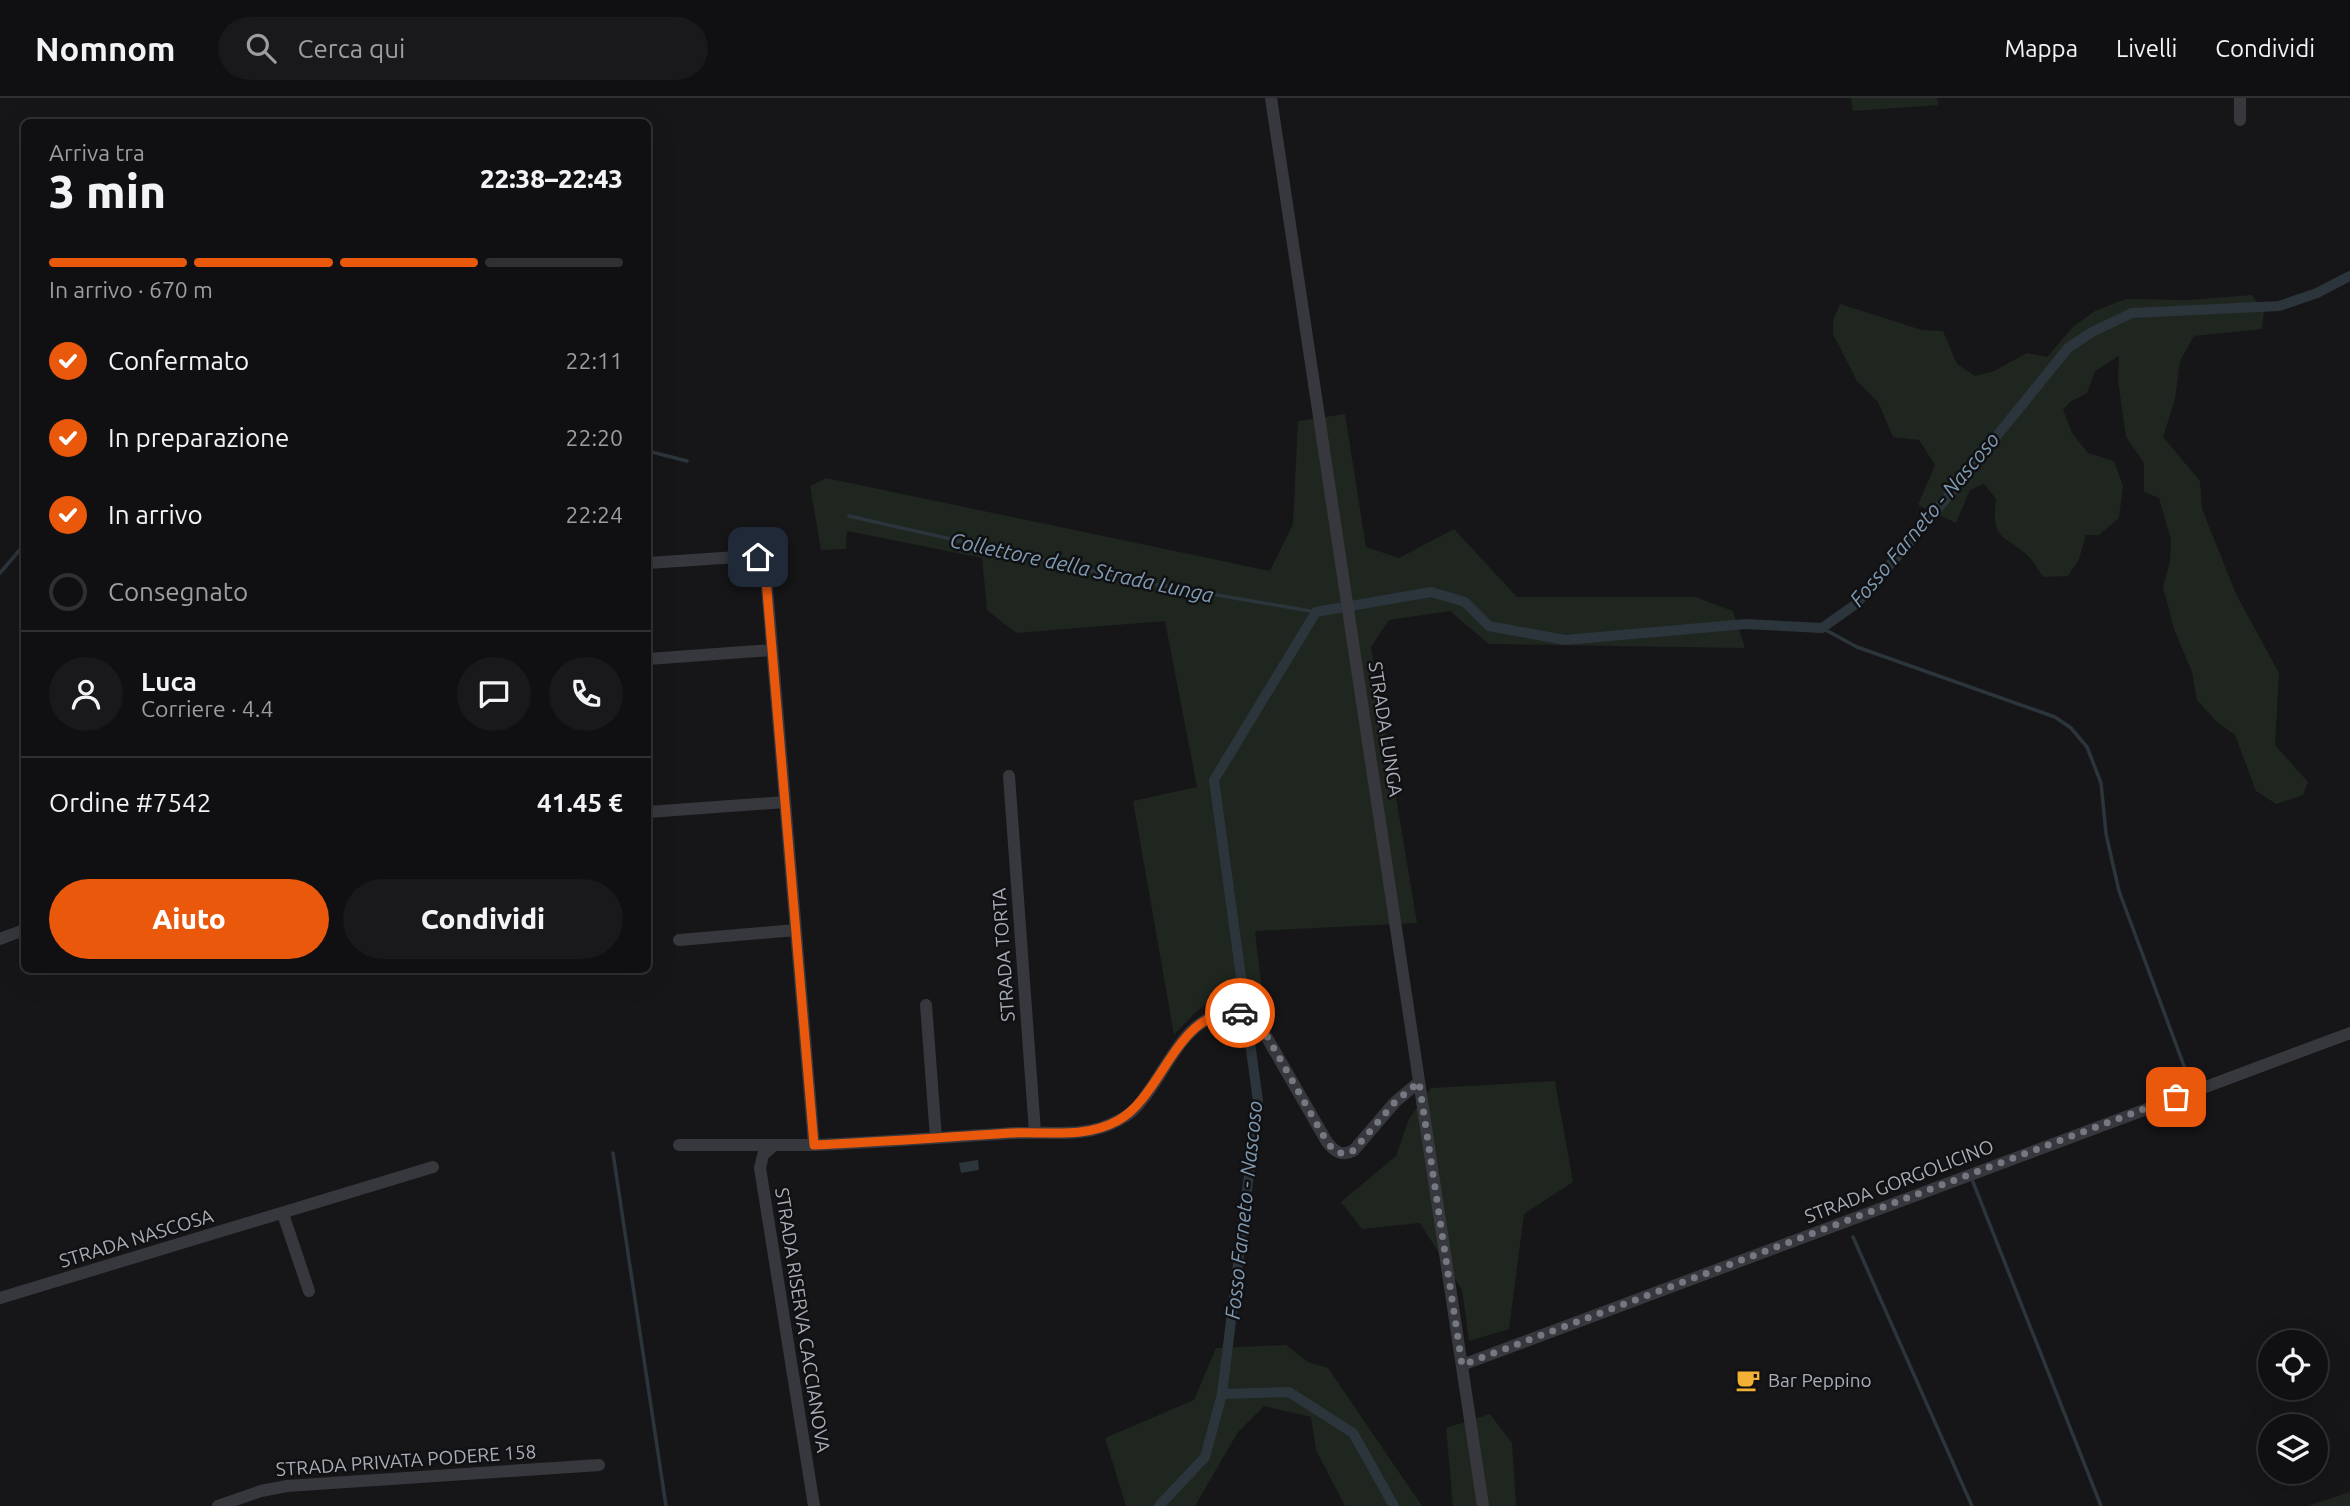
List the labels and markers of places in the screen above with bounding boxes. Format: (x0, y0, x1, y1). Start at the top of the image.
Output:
pin (728, 527, 788, 587)
pin (2146, 1067, 2206, 1127)
cafe icon: Bar Peppino (1734, 1366, 1762, 1394)
place label: Bar Peppino (1768, 1369, 1872, 1391)

